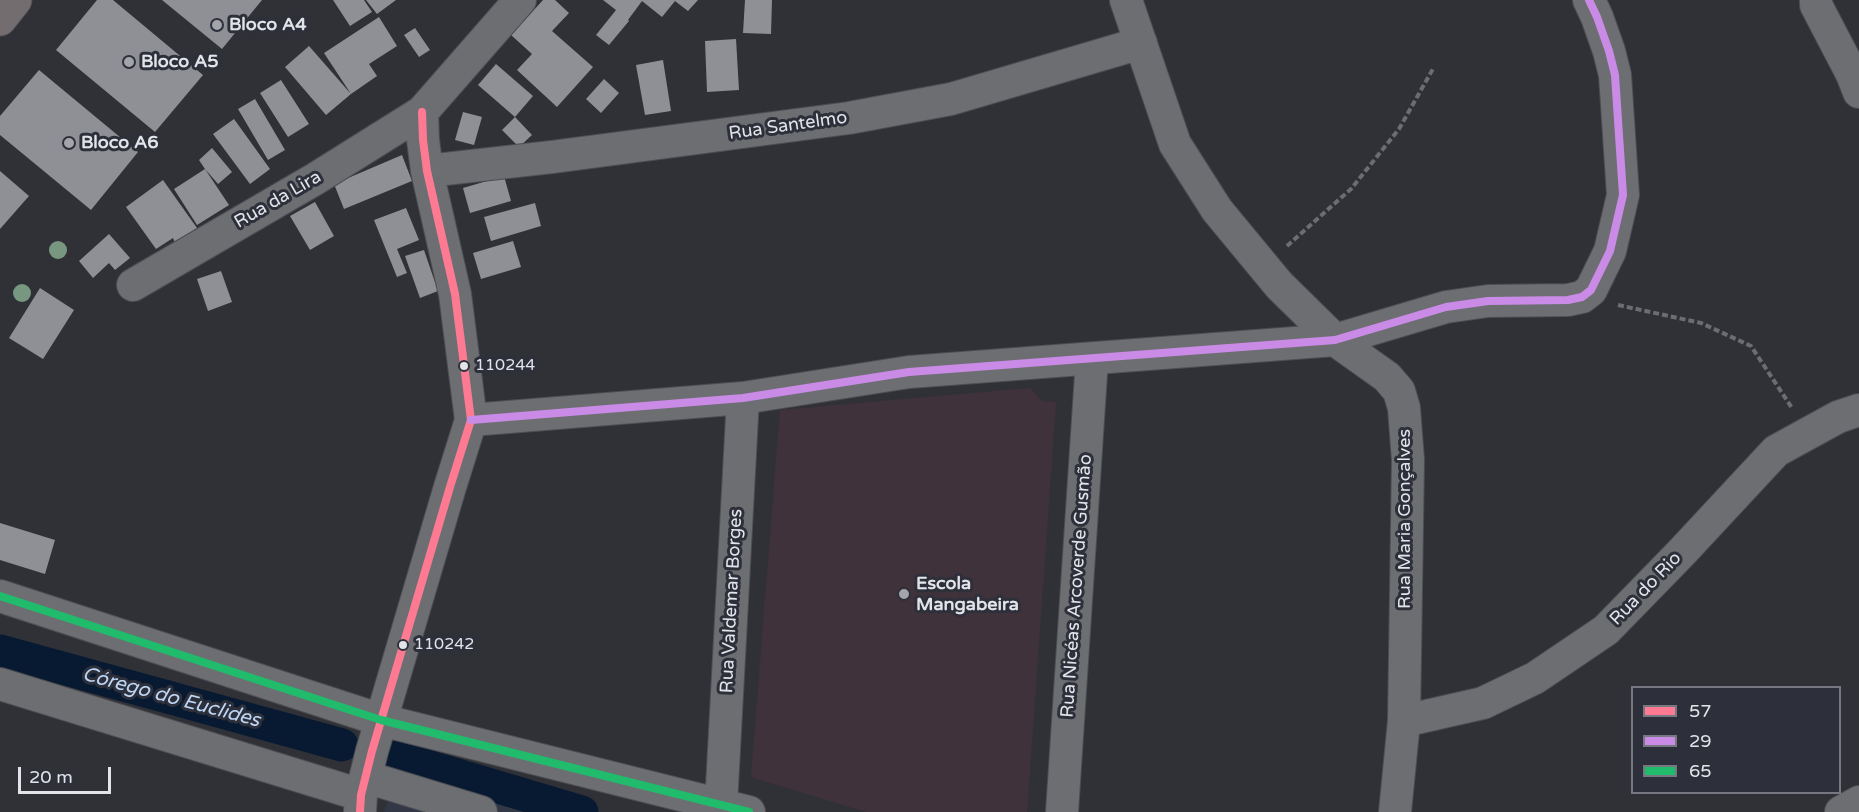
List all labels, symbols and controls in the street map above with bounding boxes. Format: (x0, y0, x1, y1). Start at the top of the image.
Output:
place label: Bloco A4 (229, 14, 307, 36)
marker: Bloco A4 (210, 18, 224, 32)
place label: Bloco A5 (141, 51, 219, 73)
marker: Bloco A5 (122, 55, 136, 69)
street label: Rua Santelmo (727, 107, 849, 145)
place label: Bloco A6 (81, 132, 159, 154)
marker: Bloco A6 (62, 136, 76, 150)
street label: Rua da Lira (231, 166, 325, 234)
place label: 110244 (475, 356, 535, 376)
marker: 110244 (458, 360, 470, 372)
street label: Rua Maria Gonçalves (1394, 429, 1416, 609)
street label: Rua Nicéas Arcoverde Gusmão (1057, 454, 1097, 718)
street label: Rua Valdemar Borges (716, 508, 748, 694)
street label: Rua do Rio (1606, 548, 1686, 630)
place label: Escola Mangabeira (916, 573, 1019, 616)
marker: Escola Mangabeira (897, 587, 911, 601)
place label: 110242 (414, 635, 474, 655)
marker: 110242 (397, 639, 409, 651)
water label: Córego do Euclides (79, 663, 263, 733)
legend (1631, 686, 1841, 794)
text: 57 (1689, 700, 1712, 722)
text: 29 (1689, 730, 1712, 752)
scale bar (21, 755, 114, 793)
text: 65 (1689, 760, 1712, 782)
text: 20 m (29, 766, 73, 788)

